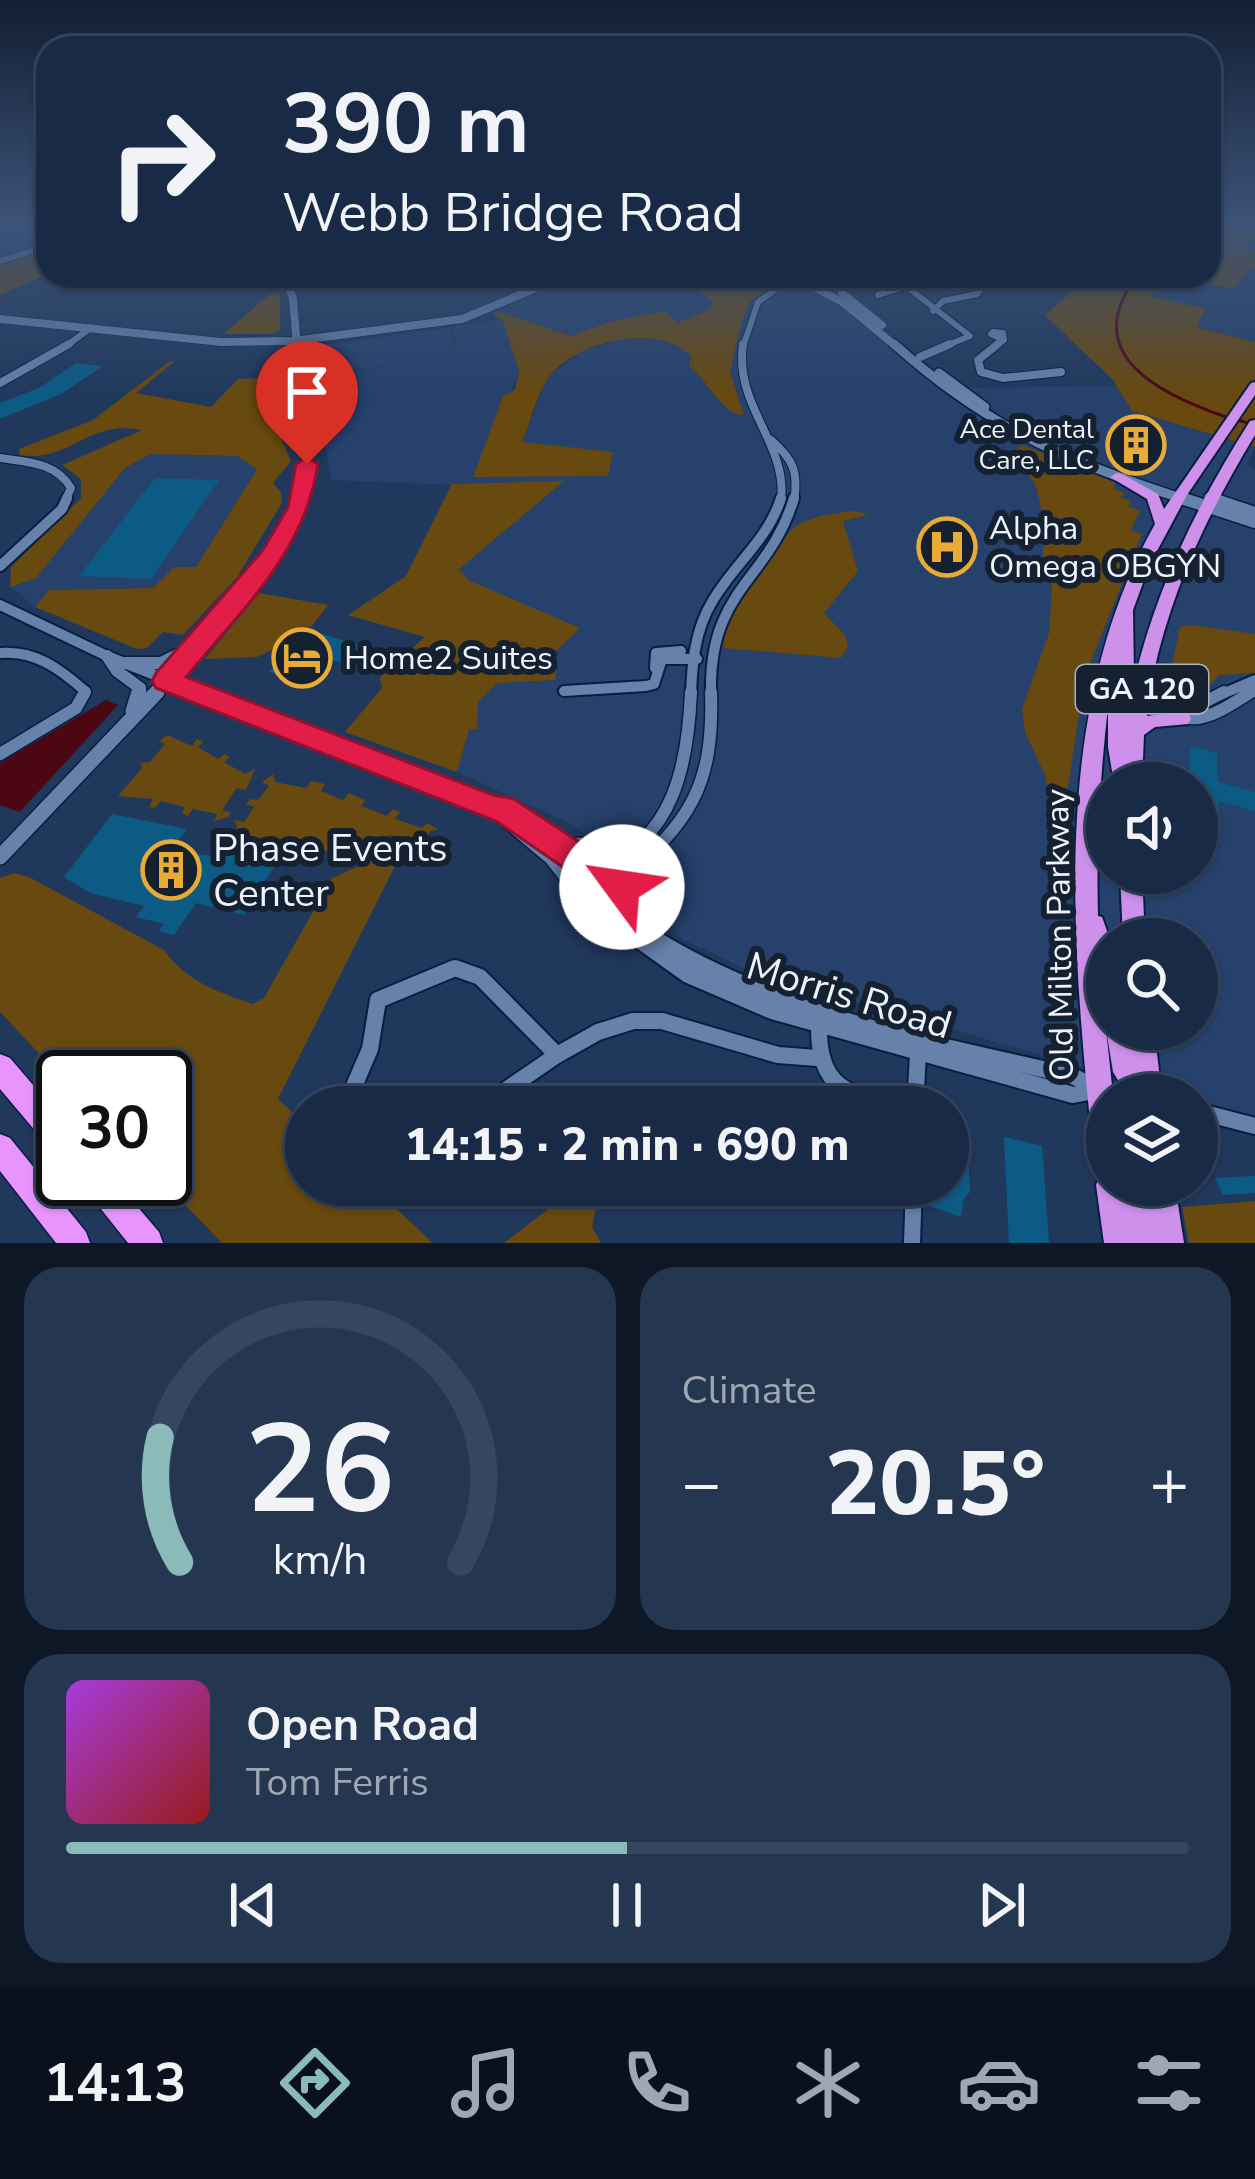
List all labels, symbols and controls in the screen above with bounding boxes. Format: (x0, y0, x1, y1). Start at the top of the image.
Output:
text: 390 m (282, 67, 530, 182)
icon: right (84, 84, 240, 240)
text: Webb Bridge Road (282, 176, 744, 250)
pin (256, 341, 358, 464)
icon: arrive (274, 359, 340, 425)
place label: Ace Dental Care, LLC (959, 411, 1094, 479)
building icon: Ace Dental Care, LLC (1105, 414, 1167, 476)
place label: Alpha Omega OBGYN (989, 506, 1221, 589)
hospital icon: Alpha Omega OBGYN (916, 516, 978, 578)
hotel icon: Home2 Suites (271, 627, 333, 689)
place label: Home2 Suites (344, 636, 553, 681)
road number: GA 120 (1076, 665, 1208, 713)
map controls (1086, 762, 1218, 1206)
button: sound (1086, 762, 1218, 894)
street label: Old Milton Parkway (1035, 789, 1085, 1081)
place label: Phase Events Center (213, 822, 448, 920)
position arrow (559, 824, 685, 950)
building icon: Phase Events Center (140, 839, 202, 901)
button: search (1086, 918, 1218, 1050)
street label: Morris Road (740, 940, 958, 1052)
speed limit sign: 30 (36, 1050, 192, 1206)
button: layers (1086, 1074, 1218, 1206)
text: 14:15 · 2 min · 690 m (404, 1115, 850, 1176)
text: Climate (682, 1364, 817, 1417)
text: 26 (245, 1385, 395, 1555)
text: 20.5° (825, 1423, 1045, 1546)
text: − (682, 1439, 721, 1529)
text: + (1149, 1439, 1189, 1529)
text: km/h (272, 1530, 367, 1588)
text: Open Road (246, 1695, 479, 1756)
text: Tom Ferris (246, 1756, 429, 1809)
icon: previous (220, 1872, 286, 1938)
icon: pause (594, 1872, 660, 1938)
icon: next (969, 1872, 1035, 1938)
icon: directions (273, 2041, 357, 2125)
icon: music (444, 2041, 528, 2125)
icon: phone (615, 2041, 699, 2125)
icon: climate (786, 2041, 870, 2125)
icon: car (957, 2041, 1041, 2125)
icon: filters (1127, 2041, 1211, 2125)
text: 14:13 (43, 2046, 186, 2120)

